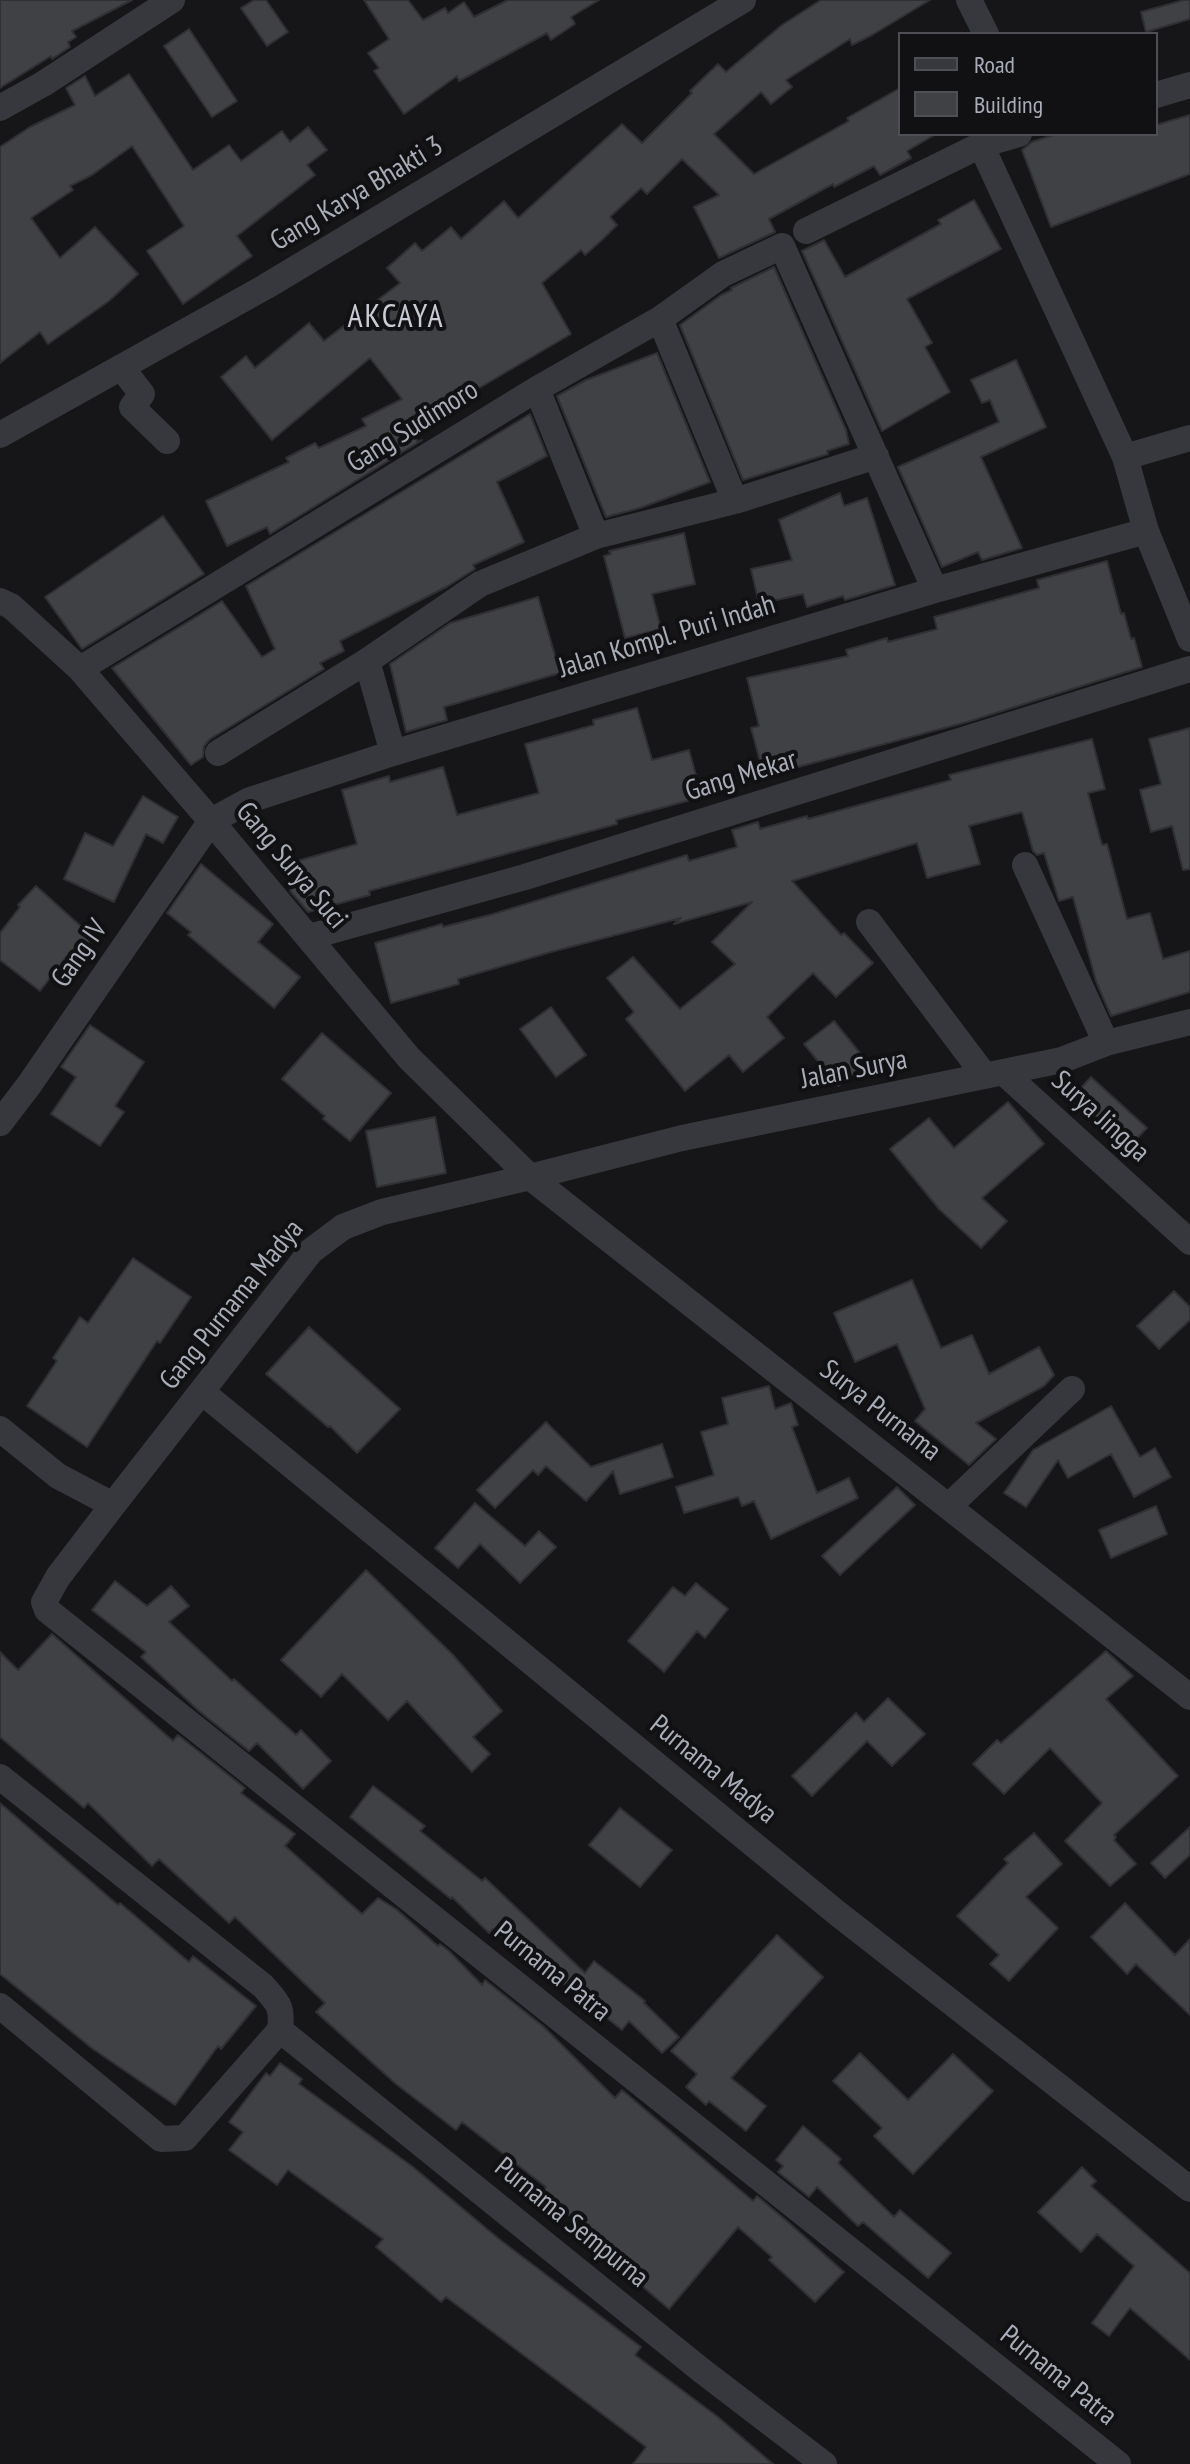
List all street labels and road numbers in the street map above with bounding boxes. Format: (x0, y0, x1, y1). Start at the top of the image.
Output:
street label: Gang Karya Bhakti 3 (265, 129, 449, 259)
street label: Gang Sudimoro (341, 374, 485, 480)
street label: Jalan Kompl. Puri Indah (555, 588, 779, 686)
street label: Gang Mekar (681, 743, 801, 809)
street label: Gang Surya Suci (228, 796, 354, 936)
street label: Gang IV (45, 914, 115, 994)
street label: Jalan Surya (798, 1043, 910, 1097)
street label: Surya Jingga (1044, 1064, 1156, 1170)
street label: Gang Purnama Madya (153, 1213, 311, 1397)
street label: Surya Purnama (813, 1353, 947, 1469)
street label: Purnama Madya (643, 1709, 783, 1831)
street label: Purnama Patra (487, 1915, 617, 2029)
street label: Purnama Sempurna (487, 2151, 655, 2295)
street label: Purnama Patra (993, 2319, 1123, 2433)

